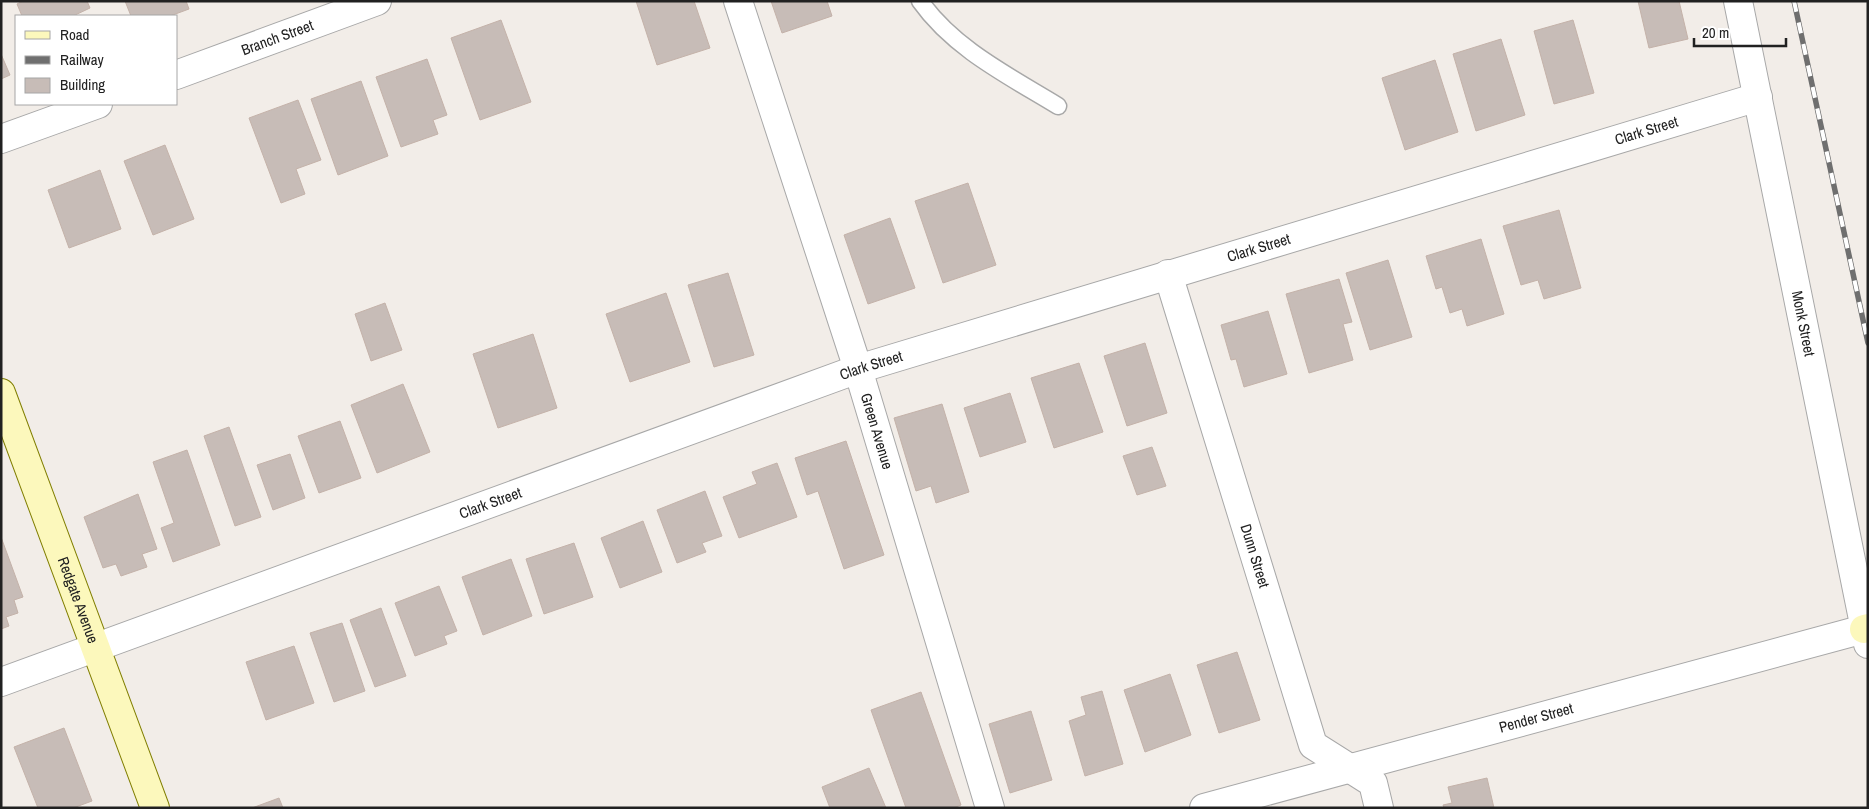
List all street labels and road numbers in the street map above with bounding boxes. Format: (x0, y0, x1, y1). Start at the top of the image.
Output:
street label: Branch Street (238, 14, 317, 60)
street label: Clark Street (1612, 111, 1681, 150)
street label: Clark Street (1224, 228, 1293, 267)
street label: Monk Street (1787, 289, 1821, 359)
street label: Clark Street (836, 345, 906, 385)
street label: Green Avenue (856, 390, 899, 472)
street label: Clark Street (456, 482, 525, 524)
street label: Dunn Street (1236, 521, 1275, 591)
street label: Redgate Avenue (53, 554, 104, 646)
street label: Pender Street (1496, 697, 1576, 738)

